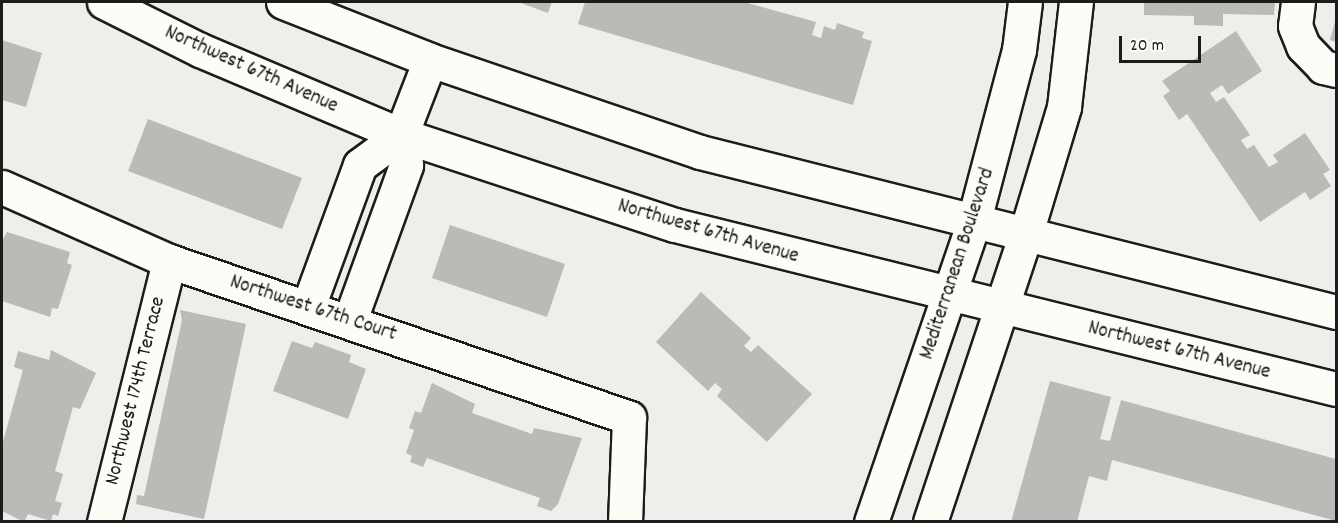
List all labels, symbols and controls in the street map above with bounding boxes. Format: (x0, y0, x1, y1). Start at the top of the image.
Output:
street label: Northwest 67th Avenue (160, 20, 342, 120)
scale bar (1122, 24, 1204, 62)
text: 20 m (1130, 34, 1164, 59)
street label: Mediterranean Boulevard (915, 165, 1001, 363)
street label: Northwest 67th Avenue (615, 194, 801, 270)
street label: Northwest 67th Court (226, 270, 400, 348)
street label: Northwest 174th Terrace (100, 294, 172, 488)
street label: Northwest 67th Avenue (1085, 316, 1273, 386)

